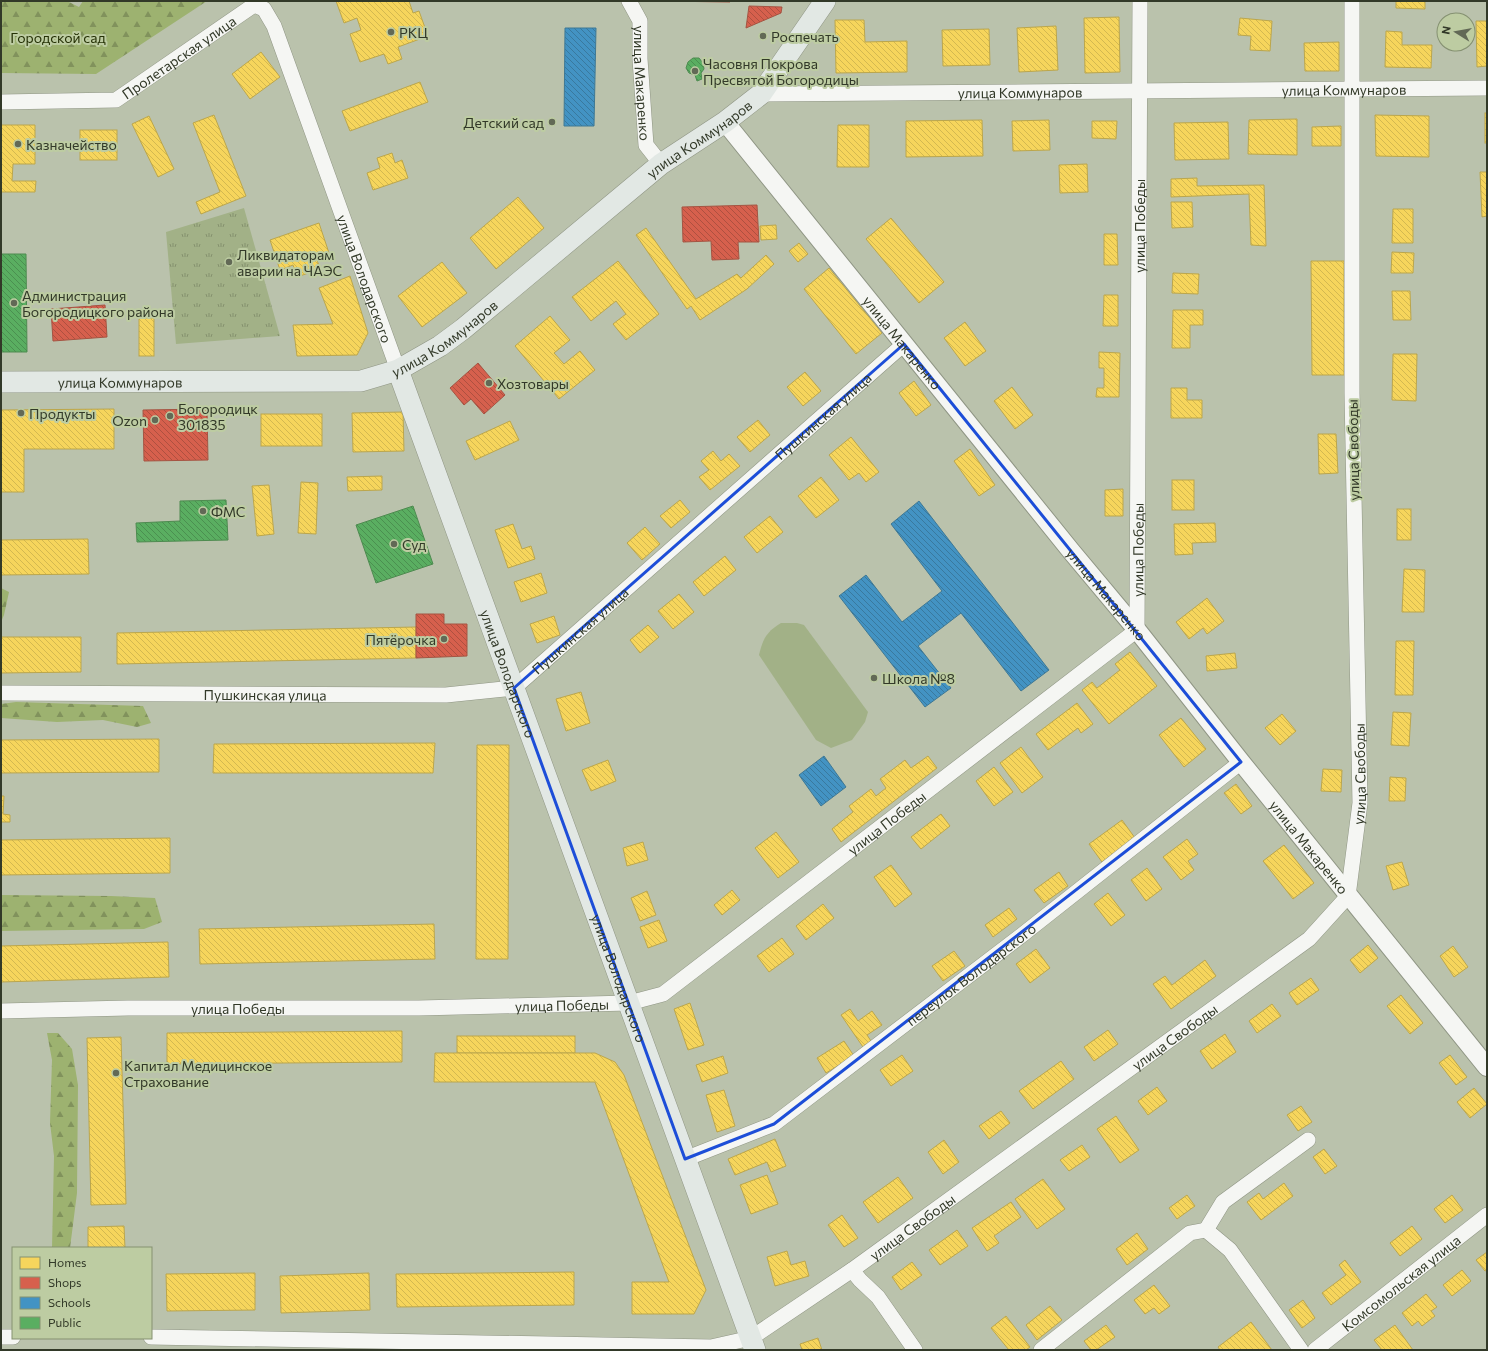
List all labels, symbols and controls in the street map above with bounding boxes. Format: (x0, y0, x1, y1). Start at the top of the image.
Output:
street label: Пролетарская улица (118, 12, 239, 102)
north arrow (1436, 12, 1476, 52)
place label: РКЦ (399, 24, 428, 41)
street label: улица Макаренко (631, 25, 654, 141)
text: N (1439, 25, 1453, 35)
marker: РКЦ (386, 27, 396, 37)
place label: Роспечать (771, 28, 839, 45)
park label: Городской сад (10, 29, 106, 46)
marker: Роспечать (758, 31, 768, 41)
place label: Часовня Покрова Пресвятой Богородицы (703, 55, 859, 88)
marker: Часовня Покрова Пресвятой Богородицы (690, 66, 700, 76)
street label: улица Коммунаров (1282, 80, 1406, 98)
street label: улица Коммунаров (958, 83, 1082, 101)
street label: улица Коммунаров (643, 96, 755, 181)
place label: Детский сад (464, 114, 544, 131)
marker: Детский сад (547, 117, 557, 127)
place label: Казначейство (26, 136, 117, 153)
marker: Казначейство (13, 139, 23, 149)
street label: улица Победы (1130, 179, 1148, 273)
street label: улица Володарского (334, 212, 396, 345)
place label: Ликвидаторам аварии на ЧАЭС (237, 246, 342, 279)
marker: Ликвидаторам аварии на ЧАЭС (224, 257, 234, 267)
place label: Администрация Богородицкого района (22, 287, 174, 320)
street label: улица Макаренко (860, 292, 946, 393)
street label: улица Коммунаров (390, 296, 501, 380)
marker: Администрация Богородицкого района (9, 298, 19, 308)
street label: Пушкинская улица (771, 369, 874, 463)
street label: улица Коммунаров (58, 373, 182, 390)
place label: Хозтовары (497, 375, 569, 392)
marker: Хозтовары (484, 378, 494, 388)
street label: улица Свободы (1344, 399, 1362, 501)
place label: Богородицк 301835 (178, 400, 258, 433)
place label: Продукты (29, 405, 95, 422)
marker: Продукты (16, 408, 26, 418)
marker: Богородицк 301835 (165, 411, 175, 421)
place label: Ozon (112, 412, 147, 429)
marker: Ozon (150, 415, 160, 425)
place label: ФМС (211, 503, 245, 520)
street label: улица Победы (1129, 503, 1146, 597)
marker: ФМС (198, 506, 208, 516)
place label: Суд (402, 536, 426, 553)
marker: Суд (389, 539, 399, 549)
street label: улица Макаренко (1063, 544, 1150, 644)
street label: Пушкинская улица (528, 583, 631, 677)
street label: улица Володарского (477, 607, 540, 740)
place label: Пятёрочка (366, 631, 436, 648)
marker: Пятёрочка (439, 634, 449, 644)
place label: Школа №8 (882, 670, 955, 687)
marker: Школа №8 (869, 673, 879, 683)
street label: Пушкинская улица (203, 685, 327, 703)
street label: улица Свободы (1349, 723, 1369, 826)
street label: улица Победы (844, 787, 929, 858)
street label: улица Макаренко (1267, 796, 1352, 897)
street label: улица Володарского (588, 911, 651, 1044)
street label: переулок Володарского (903, 919, 1039, 1029)
street label: улица Победы (515, 995, 609, 1014)
street label: улица Победы (191, 1000, 285, 1017)
street label: улица Свободы (1128, 1000, 1221, 1073)
place label: Капитал Медицинское Страхование (124, 1057, 272, 1090)
marker: Капитал Медицинское Страхование (111, 1068, 121, 1078)
street label: улица Свободы (866, 1190, 958, 1263)
street label: Комсомольская улица (1338, 1231, 1463, 1334)
legend (12, 1247, 152, 1339)
text: Homes (48, 1255, 86, 1269)
text: Shops (48, 1275, 82, 1289)
text: Schools (48, 1295, 91, 1309)
text: Public (48, 1315, 81, 1329)

